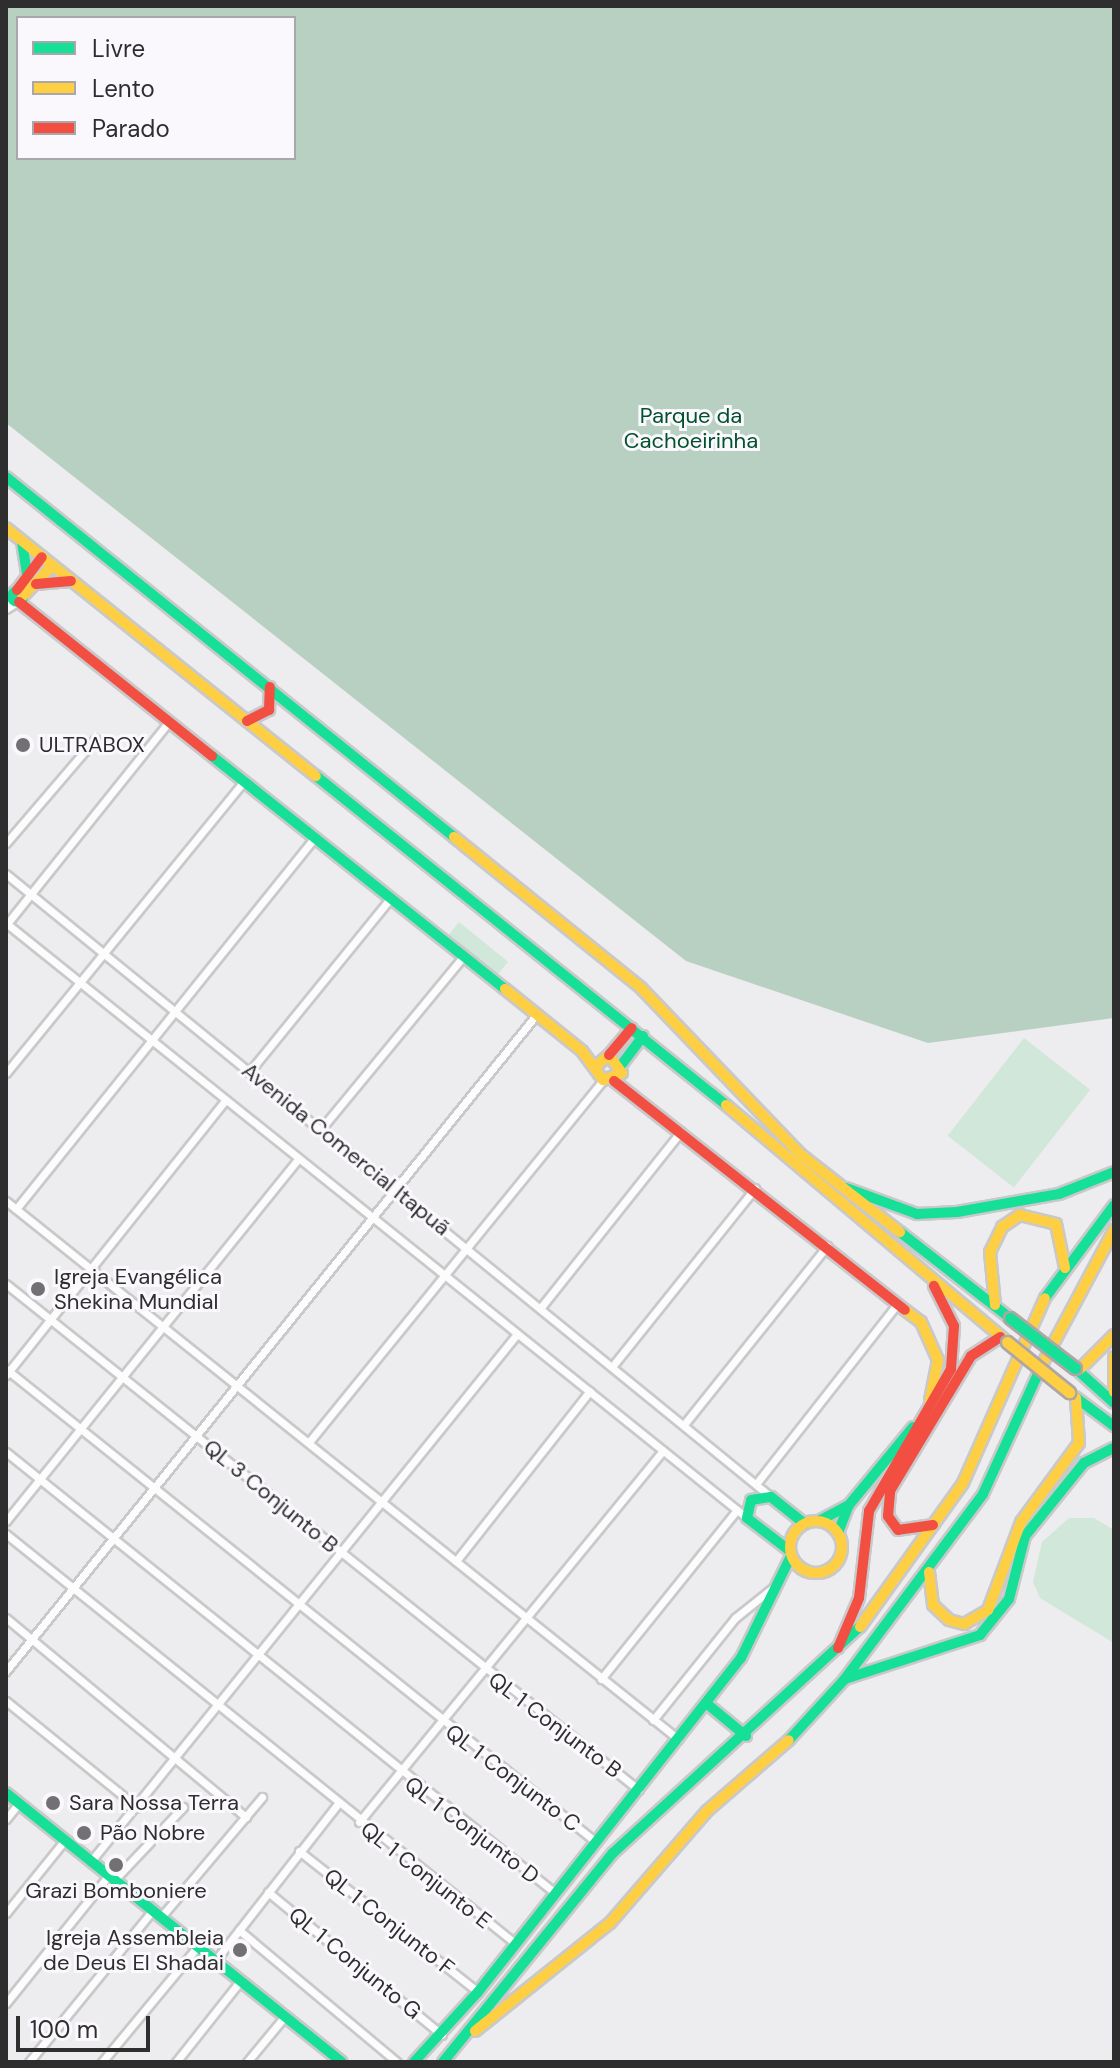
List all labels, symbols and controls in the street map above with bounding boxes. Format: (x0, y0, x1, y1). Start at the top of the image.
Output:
legend (16, 16, 296, 160)
text: Livre (92, 33, 145, 64)
text: Lento (92, 73, 155, 104)
text: Parado (92, 113, 170, 144)
park label: Parque da Cachoeirinha (624, 402, 758, 454)
place label: ULTRABOX (39, 732, 145, 758)
marker: ULTRABOX (14, 736, 32, 754)
street label: Avenida Comercial Itapuã (237, 1057, 455, 1241)
place label: Igreja Evangélica Shekina Mundial (54, 1263, 222, 1314)
marker: Igreja Evangélica Shekina Mundial (29, 1280, 47, 1298)
street label: QL 3 Conjunto B (198, 1434, 344, 1558)
street label: QL 1 Conjunto B (483, 1666, 627, 1784)
street label: QL 1 Conjunto C (440, 1719, 586, 1837)
street label: QL 1 Conjunto D (400, 1771, 544, 1889)
place label: Sara Nossa Terra (69, 1790, 239, 1816)
marker: Sara Nossa Terra (44, 1794, 62, 1812)
street label: QL 1 Conjunto E (355, 1816, 497, 1934)
place label: Pão Nobre (100, 1820, 205, 1846)
marker: Pão Nobre (75, 1824, 93, 1842)
marker: Grazi Bomboniere (107, 1856, 125, 1874)
street label: QL 1 Conjunto F (319, 1863, 459, 1981)
place label: Grazi Bomboniere (25, 1878, 207, 1904)
street label: QL 1 Conjunto G (283, 1901, 427, 2025)
place label: Igreja Assembleia de Deus El Shadai (43, 1924, 224, 1976)
marker: Igreja Assembleia de Deus El Shadai (231, 1941, 249, 1959)
scale bar (20, 2000, 154, 2050)
text: 100 m (30, 2014, 98, 2045)

